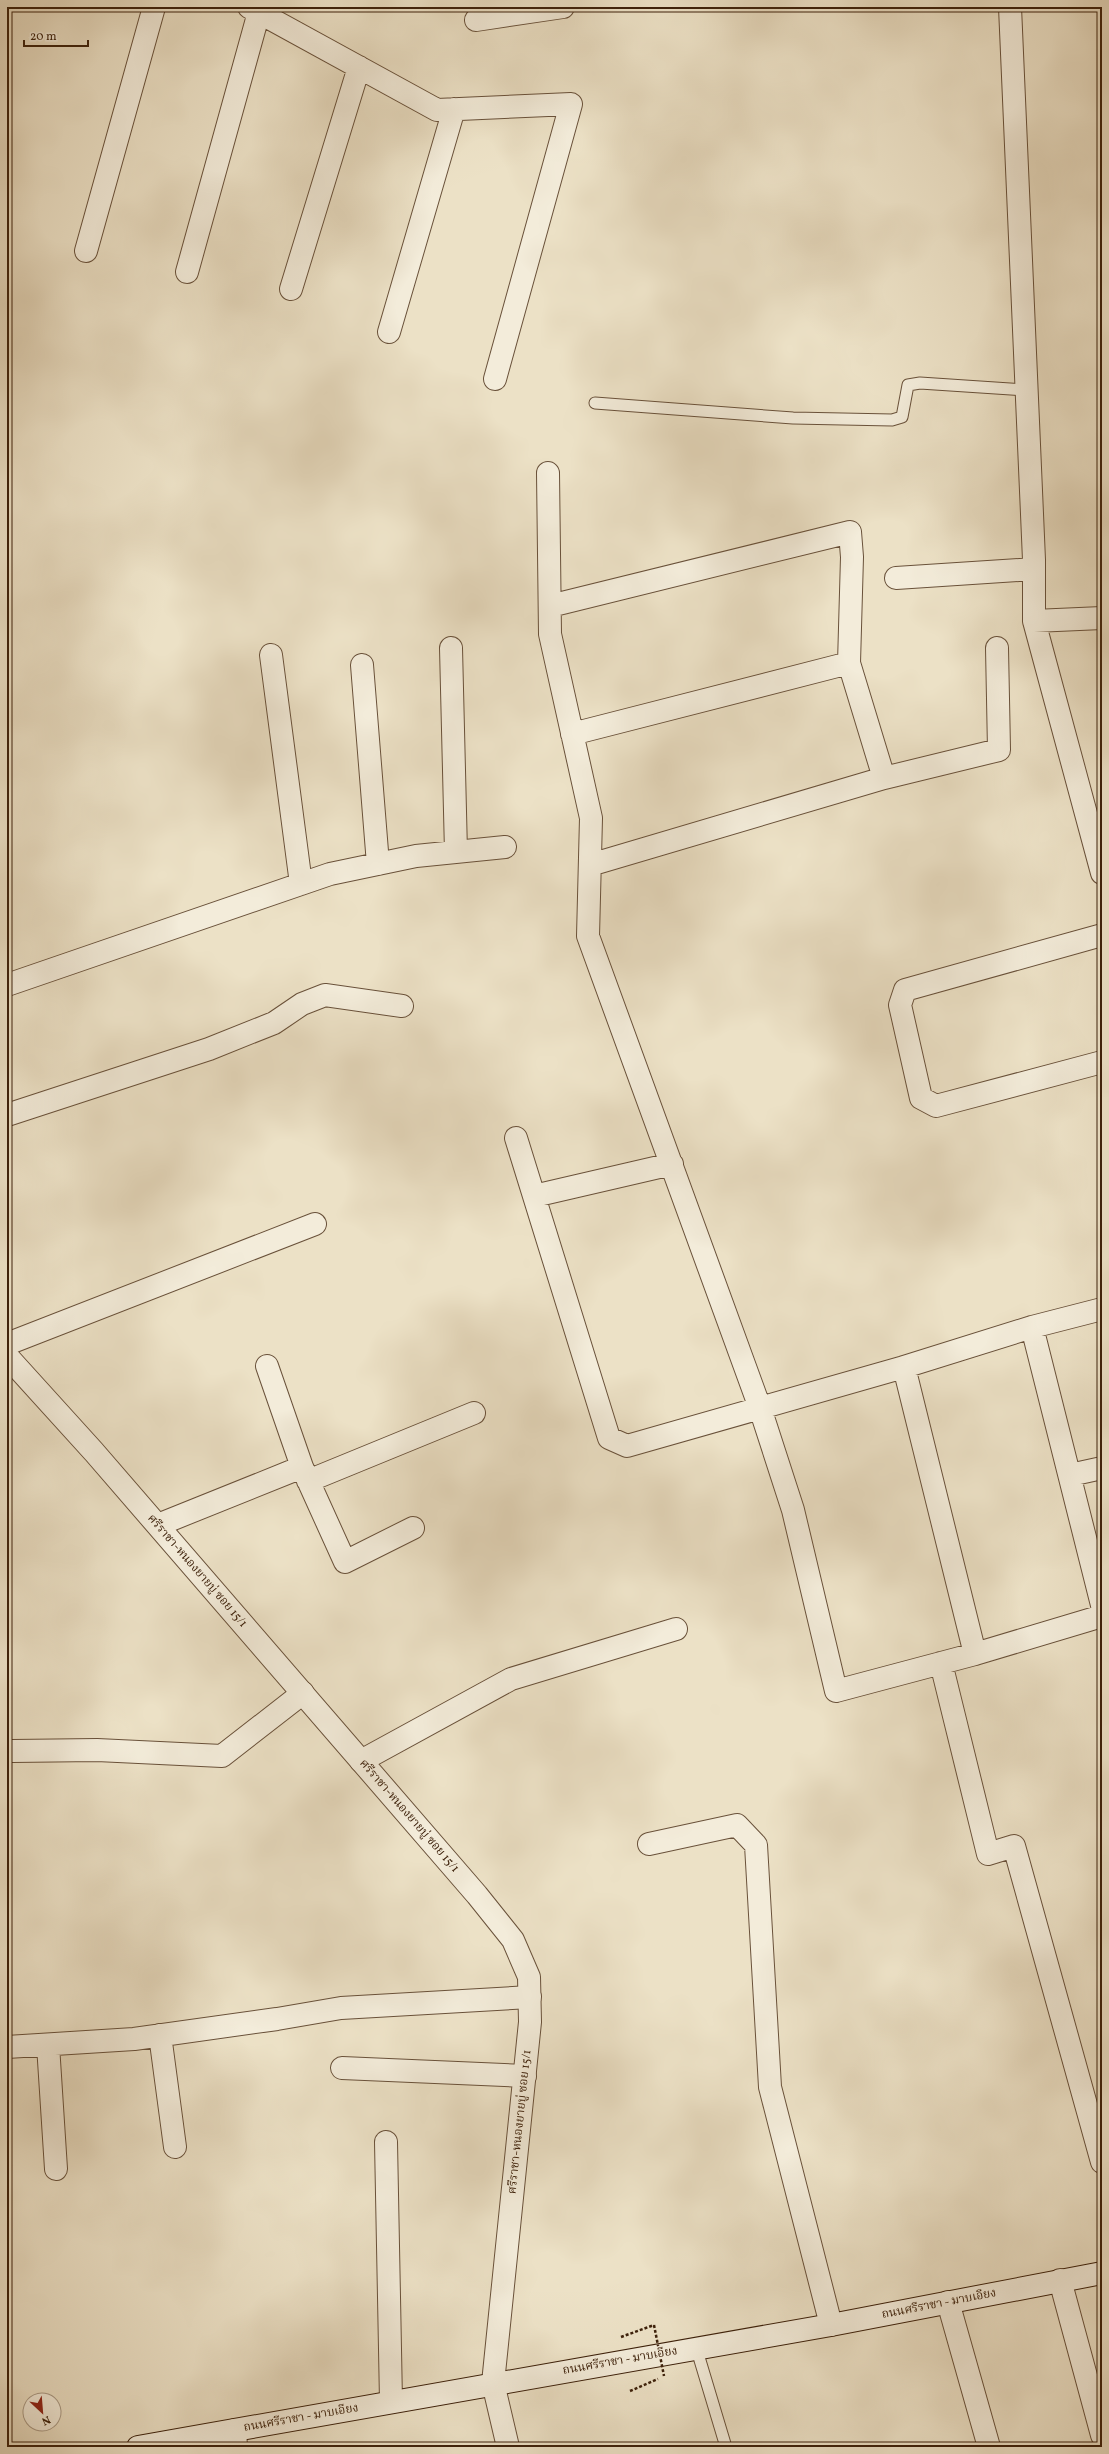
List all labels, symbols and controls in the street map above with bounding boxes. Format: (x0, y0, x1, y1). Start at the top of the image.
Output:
scale bar (24, 22, 88, 48)
text: 20 m (30, 29, 57, 45)
street label: ศรีราชา-หนองยายบู่ ซอย 15/1 (143, 1511, 251, 1631)
street label: ศรีราชา-หนองยายบู่ ซอย 15/1 (355, 1756, 463, 1876)
street label: ศรีราชา-หนองยายบู่ ซอย 15/1 (504, 2049, 536, 2195)
street label: ถนนศรีราชา - มาบเอียง (880, 2285, 998, 2323)
street label: ถนนศรีราชา - มาบเอียง (561, 2343, 679, 2379)
north arrow (22, 2392, 62, 2432)
street label: ถนนศรีราชา - มาบเอียง (242, 2400, 360, 2436)
text: N (39, 2411, 53, 2428)

